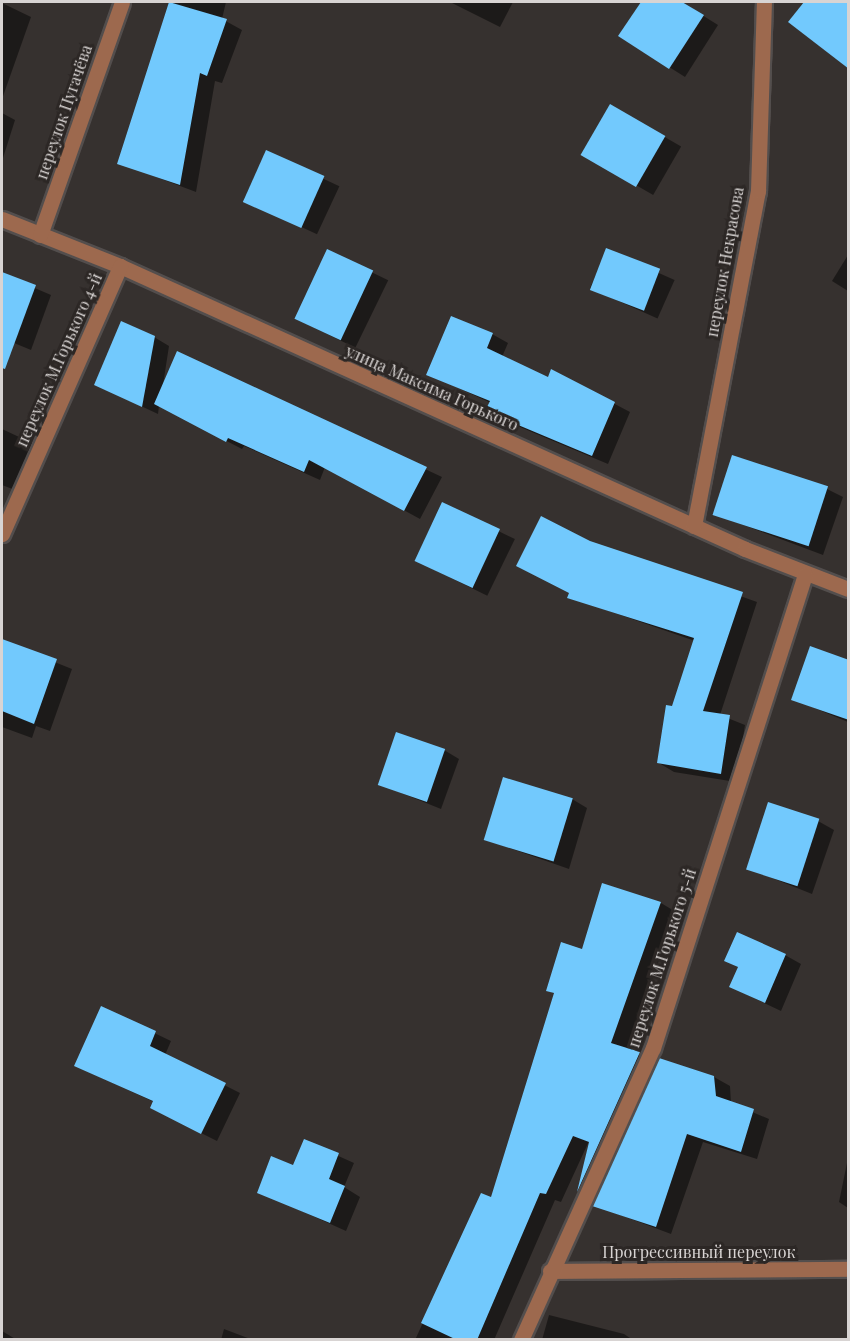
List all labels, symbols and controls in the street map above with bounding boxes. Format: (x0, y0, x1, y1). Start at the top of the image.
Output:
street label: переулок Пугачёва (32, 42, 96, 182)
street label: переулок Некрасова (702, 186, 748, 338)
street label: переулок М.Горького 4-й (12, 270, 106, 450)
street label: улица Максима Горького (343, 341, 521, 435)
street label: переулок М.Горького 5-й (624, 866, 700, 1050)
street label: Прогрессивный переулок (602, 1242, 796, 1262)

